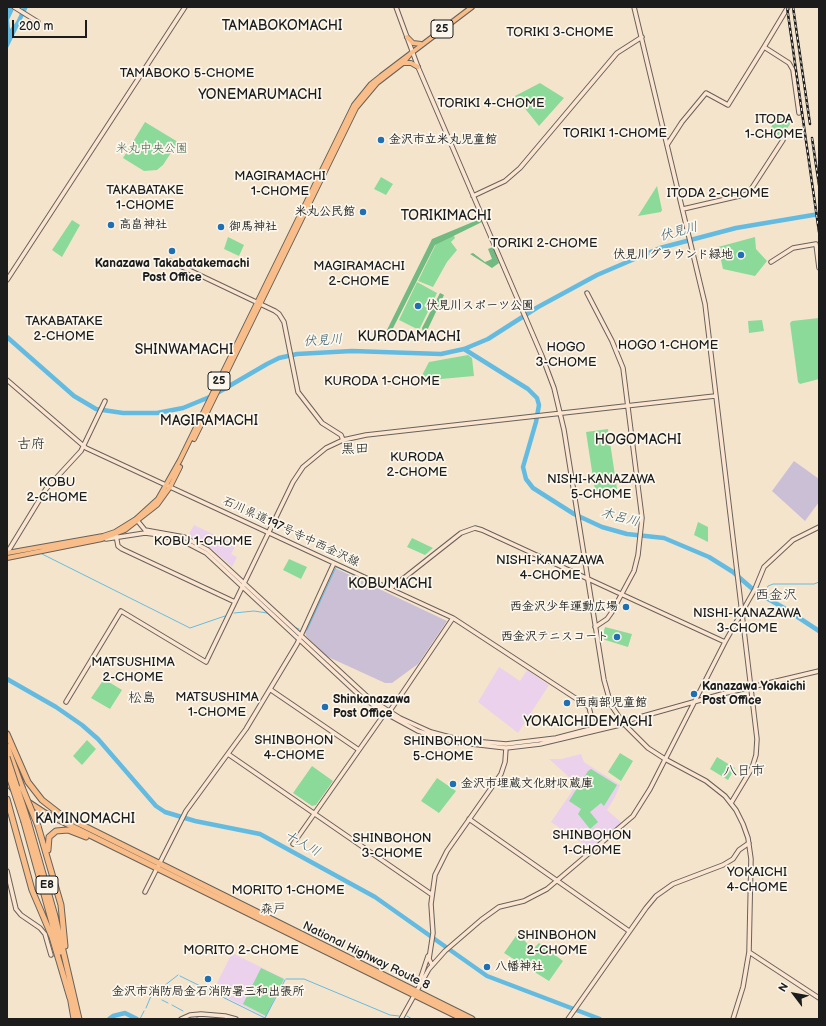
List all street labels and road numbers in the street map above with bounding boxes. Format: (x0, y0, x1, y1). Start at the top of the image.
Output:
road number: 25 (431, 20, 453, 38)
road number: 25 (208, 372, 230, 390)
street label: 石川県道197号寺中西金沢線 (220, 494, 362, 570)
road number: E8 (36, 876, 58, 894)
street label: National Highway Route 8 (300, 919, 432, 993)

